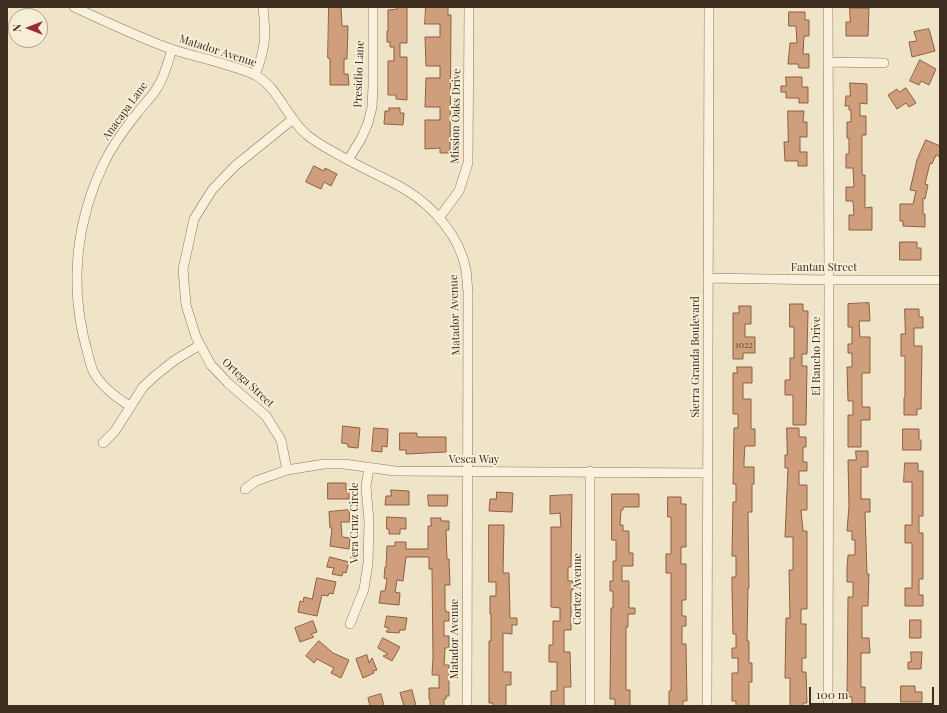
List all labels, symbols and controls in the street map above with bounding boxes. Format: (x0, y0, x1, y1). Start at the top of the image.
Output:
north arrow (8, 8, 48, 48)
text: N (9, 24, 24, 32)
street label: Matador Avenue (178, 32, 258, 70)
street label: Presidio Lane (351, 40, 367, 108)
street label: Mission Oaks Drive (449, 68, 463, 164)
street label: Anacapa Lane (100, 79, 150, 143)
street label: Fantan Street (791, 261, 857, 275)
street label: Matador Avenue (447, 274, 463, 356)
street label: Sierra Granda Boulevard (689, 296, 703, 418)
street label: El Rancho Drive (810, 316, 824, 396)
house number: 1022 (735, 340, 753, 350)
street label: Ortega Street (219, 356, 277, 410)
street label: Vesca Way (449, 453, 499, 467)
street label: Vera Cruz Circle (348, 482, 362, 564)
street label: Cortez Avenue (571, 553, 585, 625)
street label: Matador Avenue (448, 599, 462, 679)
scale bar (811, 679, 936, 705)
text: 100 m (816, 686, 848, 702)

